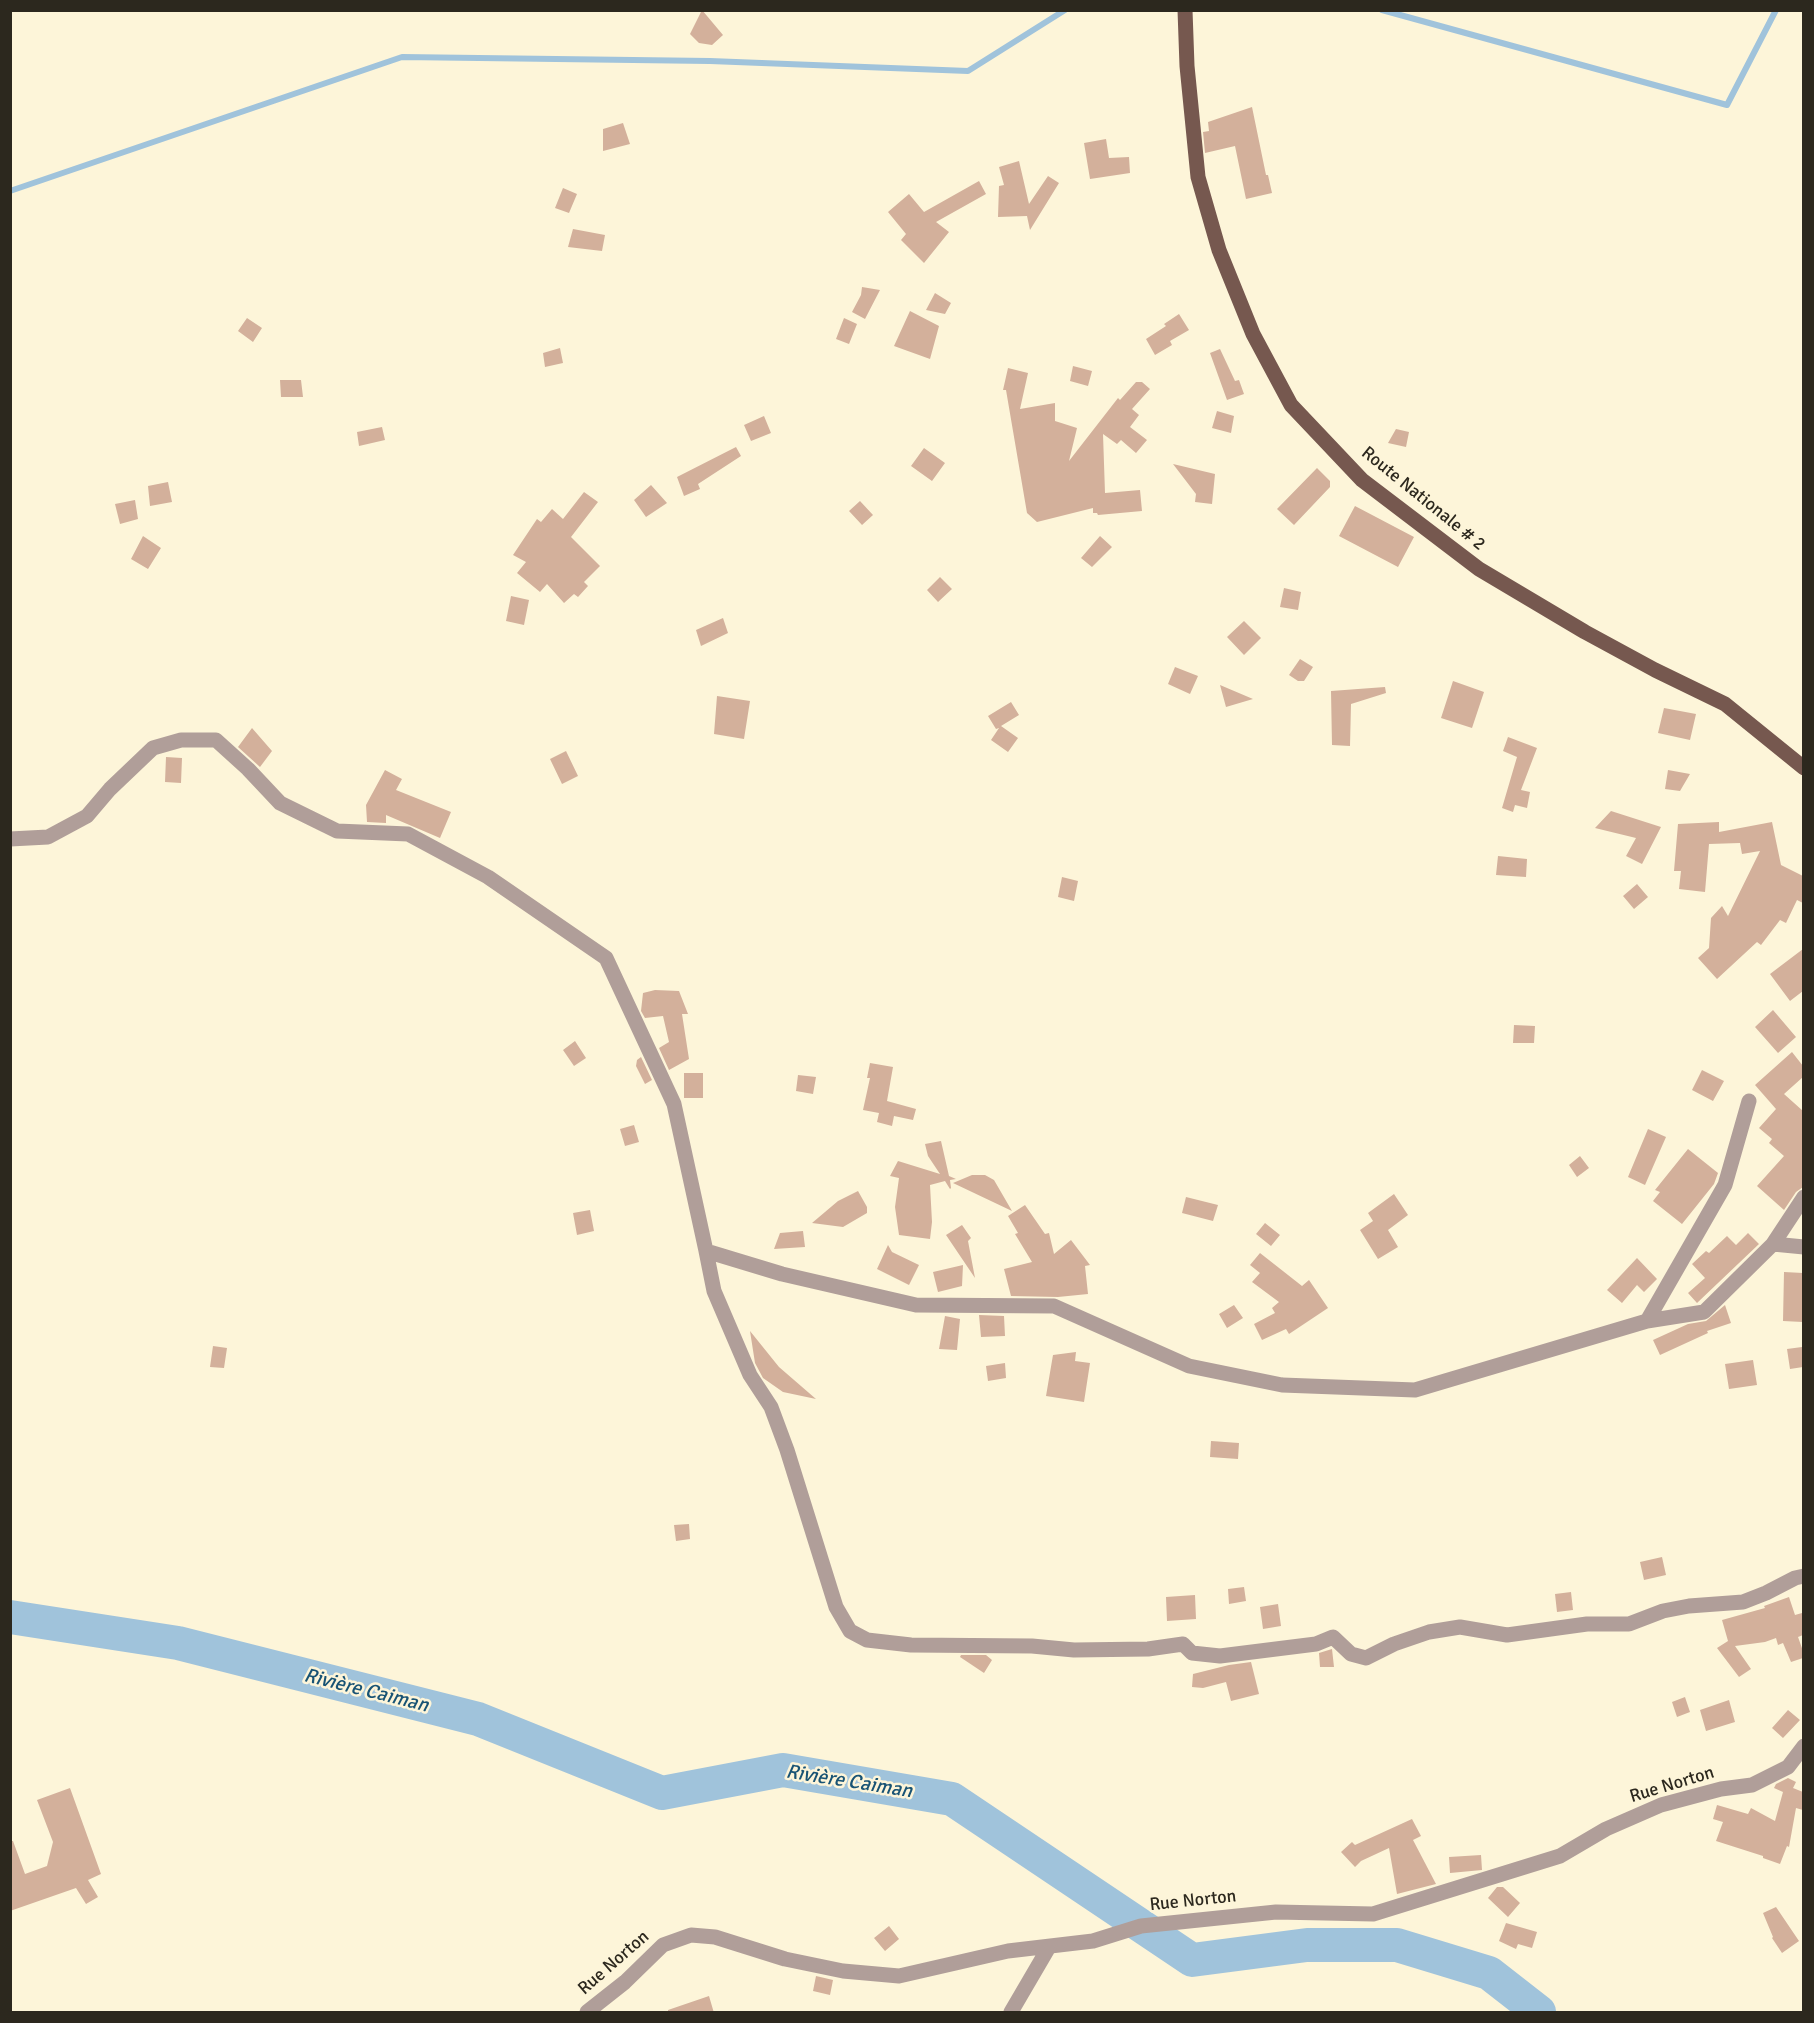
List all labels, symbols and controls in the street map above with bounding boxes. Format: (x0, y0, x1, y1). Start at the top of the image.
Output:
street label: Route Nationale # 2 (1357, 442, 1489, 556)
water label: Rivière Caiman (301, 1664, 431, 1718)
water label: Rivière Caiman (784, 1760, 914, 1804)
street label: Rue Norton (1627, 1762, 1717, 1808)
street label: Rue Norton (1149, 1886, 1237, 1916)
street label: Rue Norton (574, 1926, 654, 2000)

